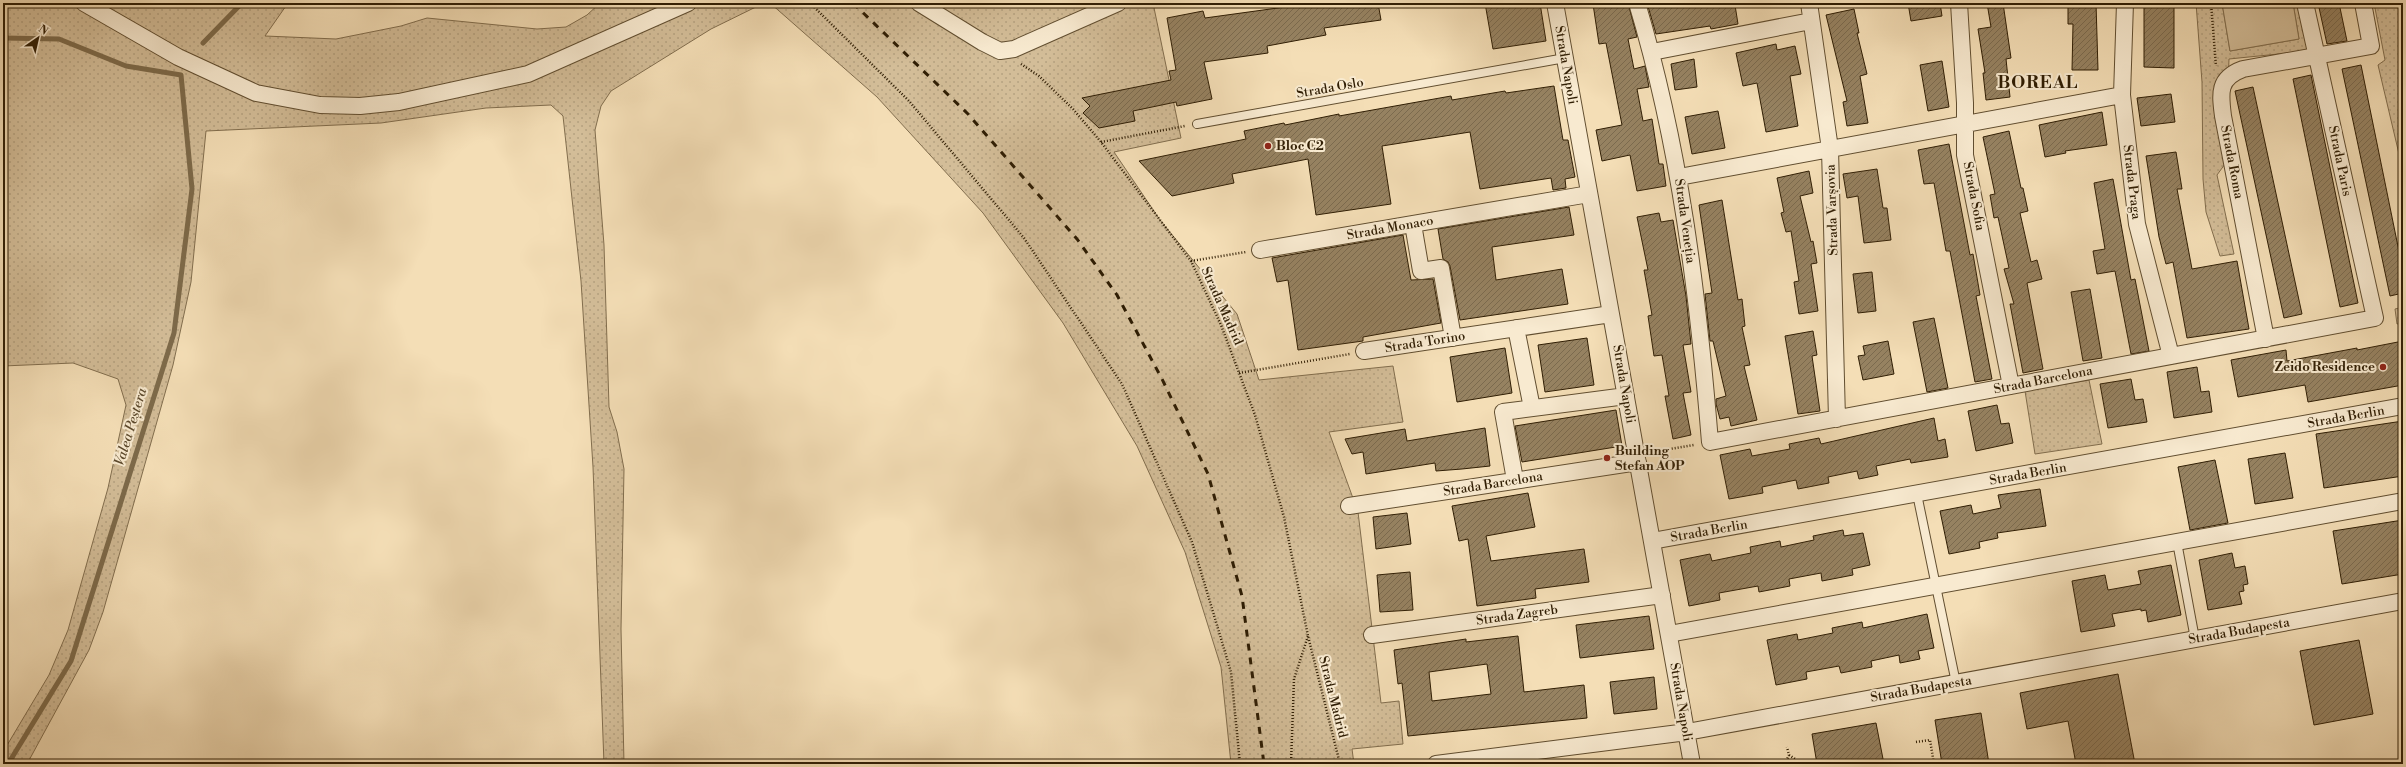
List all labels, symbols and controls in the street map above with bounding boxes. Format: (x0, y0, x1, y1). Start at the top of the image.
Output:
north arrow (18, 18, 58, 58)
text: N (36, 22, 51, 39)
street label: Strada Napoli (1551, 24, 1581, 106)
district label: BOREAL (1998, 72, 2078, 94)
street label: Strada Oslo (1295, 74, 1365, 102)
street label: Strada Roma (2217, 124, 2247, 201)
street label: Strada Paris (2325, 124, 2355, 198)
place label: Bloc C2 (1276, 138, 1324, 154)
marker: Bloc C2 (1263, 141, 1273, 151)
street label: Strada Praga (2119, 144, 2145, 221)
street label: Strada Sofia (1959, 160, 1989, 232)
street label: Strada Varșovia (1822, 164, 1842, 256)
street label: Strada Veneția (1671, 178, 1699, 265)
street label: Strada Monaco (1345, 212, 1435, 244)
street label: Strada Madrid (1198, 264, 1247, 348)
street label: Strada Torino (1384, 328, 1466, 356)
street label: Strada Napoli (1609, 343, 1639, 425)
place label: Zeido Residence (2275, 359, 2375, 375)
street label: Strada Barcelona (1992, 362, 2094, 397)
marker: Zeido Residence (2378, 362, 2388, 372)
water label: Valea Peștera (111, 386, 151, 468)
street label: Strada Berlin (2306, 402, 2386, 432)
place label: Building Stefan AOP (1615, 443, 1685, 474)
marker: Building Stefan AOP (1602, 453, 1612, 463)
street label: Strada Berlin (1988, 459, 2068, 489)
street label: Strada Barcelona (1442, 468, 1544, 500)
street label: Strada Berlin (1669, 516, 1749, 546)
street label: Strada Zagreb (1475, 601, 1559, 629)
street label: Strada Budapesta (2187, 614, 2291, 648)
street label: Strada Madrid (1315, 654, 1351, 740)
street label: Strada Napoli (1666, 661, 1696, 743)
street label: Strada Budapesta (1869, 672, 1973, 706)

